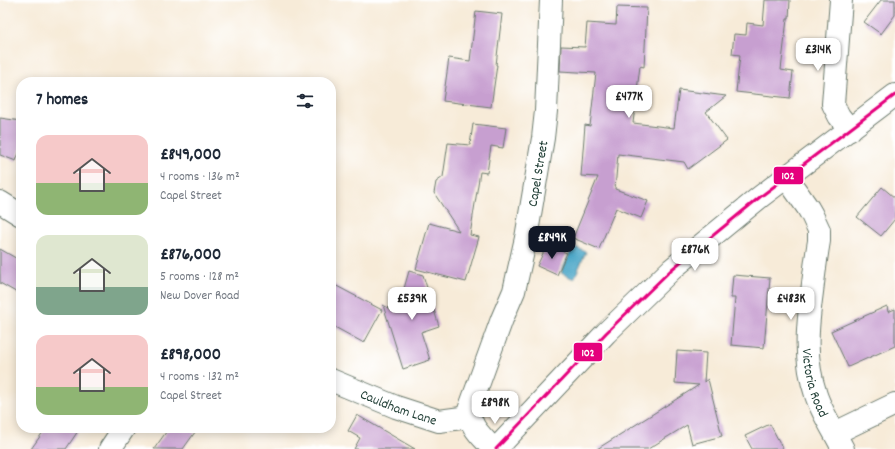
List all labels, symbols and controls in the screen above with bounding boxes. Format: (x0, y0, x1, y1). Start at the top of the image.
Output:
pin: £314K (790, 38, 846, 72)
text: £314K (805, 41, 831, 60)
pin: £477K (601, 85, 657, 119)
text: £477K (615, 88, 643, 107)
text: 7 homes (36, 89, 88, 113)
icon: filters (294, 90, 316, 112)
street label: Capel Street (523, 139, 554, 208)
text: £849,000 (160, 144, 221, 168)
icon: home (68, 151, 116, 199)
line badge: 102 (773, 166, 804, 185)
text: 4 rooms · 136 m² (160, 168, 240, 187)
text: 102 (781, 169, 795, 185)
text: Capel Street (160, 187, 222, 206)
pin: £849K (524, 226, 580, 260)
text: £849K (537, 229, 567, 248)
pin: £876K (667, 238, 723, 272)
text: £876K (680, 241, 710, 260)
text: £876,000 (160, 244, 221, 268)
icon: home (68, 251, 116, 299)
text: 5 rooms · 128 m² (160, 268, 239, 287)
text: New Dover Road (160, 287, 239, 306)
pin: £539K (384, 287, 440, 321)
pin: £483K (763, 287, 819, 321)
text: £539K (397, 290, 427, 309)
text: £483K (777, 290, 805, 309)
line badge: 102 (573, 342, 603, 362)
text: £898,000 (160, 344, 221, 368)
text: 102 (581, 346, 595, 362)
street label: Victoria Road (796, 348, 832, 421)
icon: home (68, 351, 116, 399)
text: 4 rooms · 132 m² (160, 368, 239, 387)
street label: Cauldham Lane (357, 385, 439, 432)
text: Capel Street (160, 387, 222, 406)
pin: £898K (467, 391, 523, 425)
text: £898K (481, 394, 509, 413)

